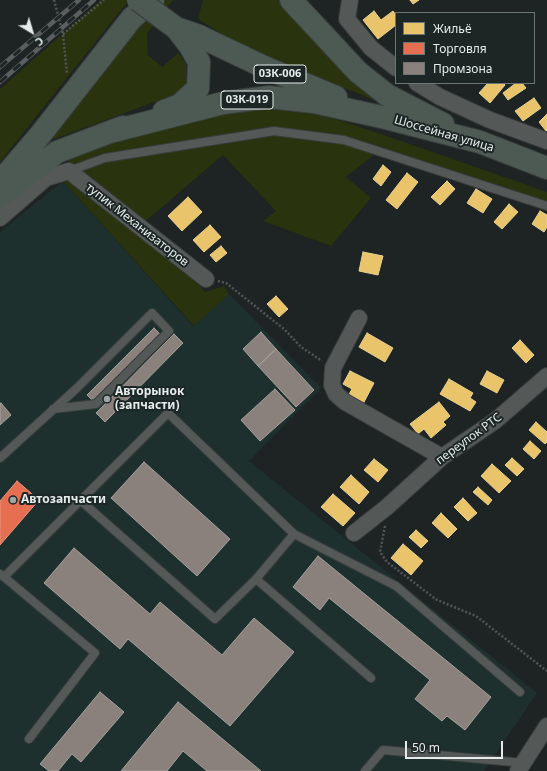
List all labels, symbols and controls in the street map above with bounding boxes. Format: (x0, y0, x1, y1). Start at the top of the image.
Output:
north arrow (12, 12, 52, 52)
legend (395, 12, 535, 84)
text: Жильё (433, 20, 472, 37)
text: С (32, 34, 47, 50)
text: Торговля (433, 40, 487, 57)
text: Промзона (433, 60, 492, 77)
road number: 03К-006 (254, 65, 306, 83)
road number: 03К-019 (221, 91, 273, 109)
street label: Шоссейная улица (392, 113, 496, 155)
street label: тупик Механизаторов (83, 180, 191, 270)
place label: Авторынок (запчасти) (115, 385, 184, 413)
marker: Авторынок (запчасти) (102, 394, 112, 404)
street label: переулок РТС (433, 410, 505, 468)
place label: Автозапчасти (21, 493, 106, 507)
marker: Автозапчасти (8, 495, 18, 505)
scale bar (407, 733, 505, 759)
text: 50 m (412, 739, 440, 756)

